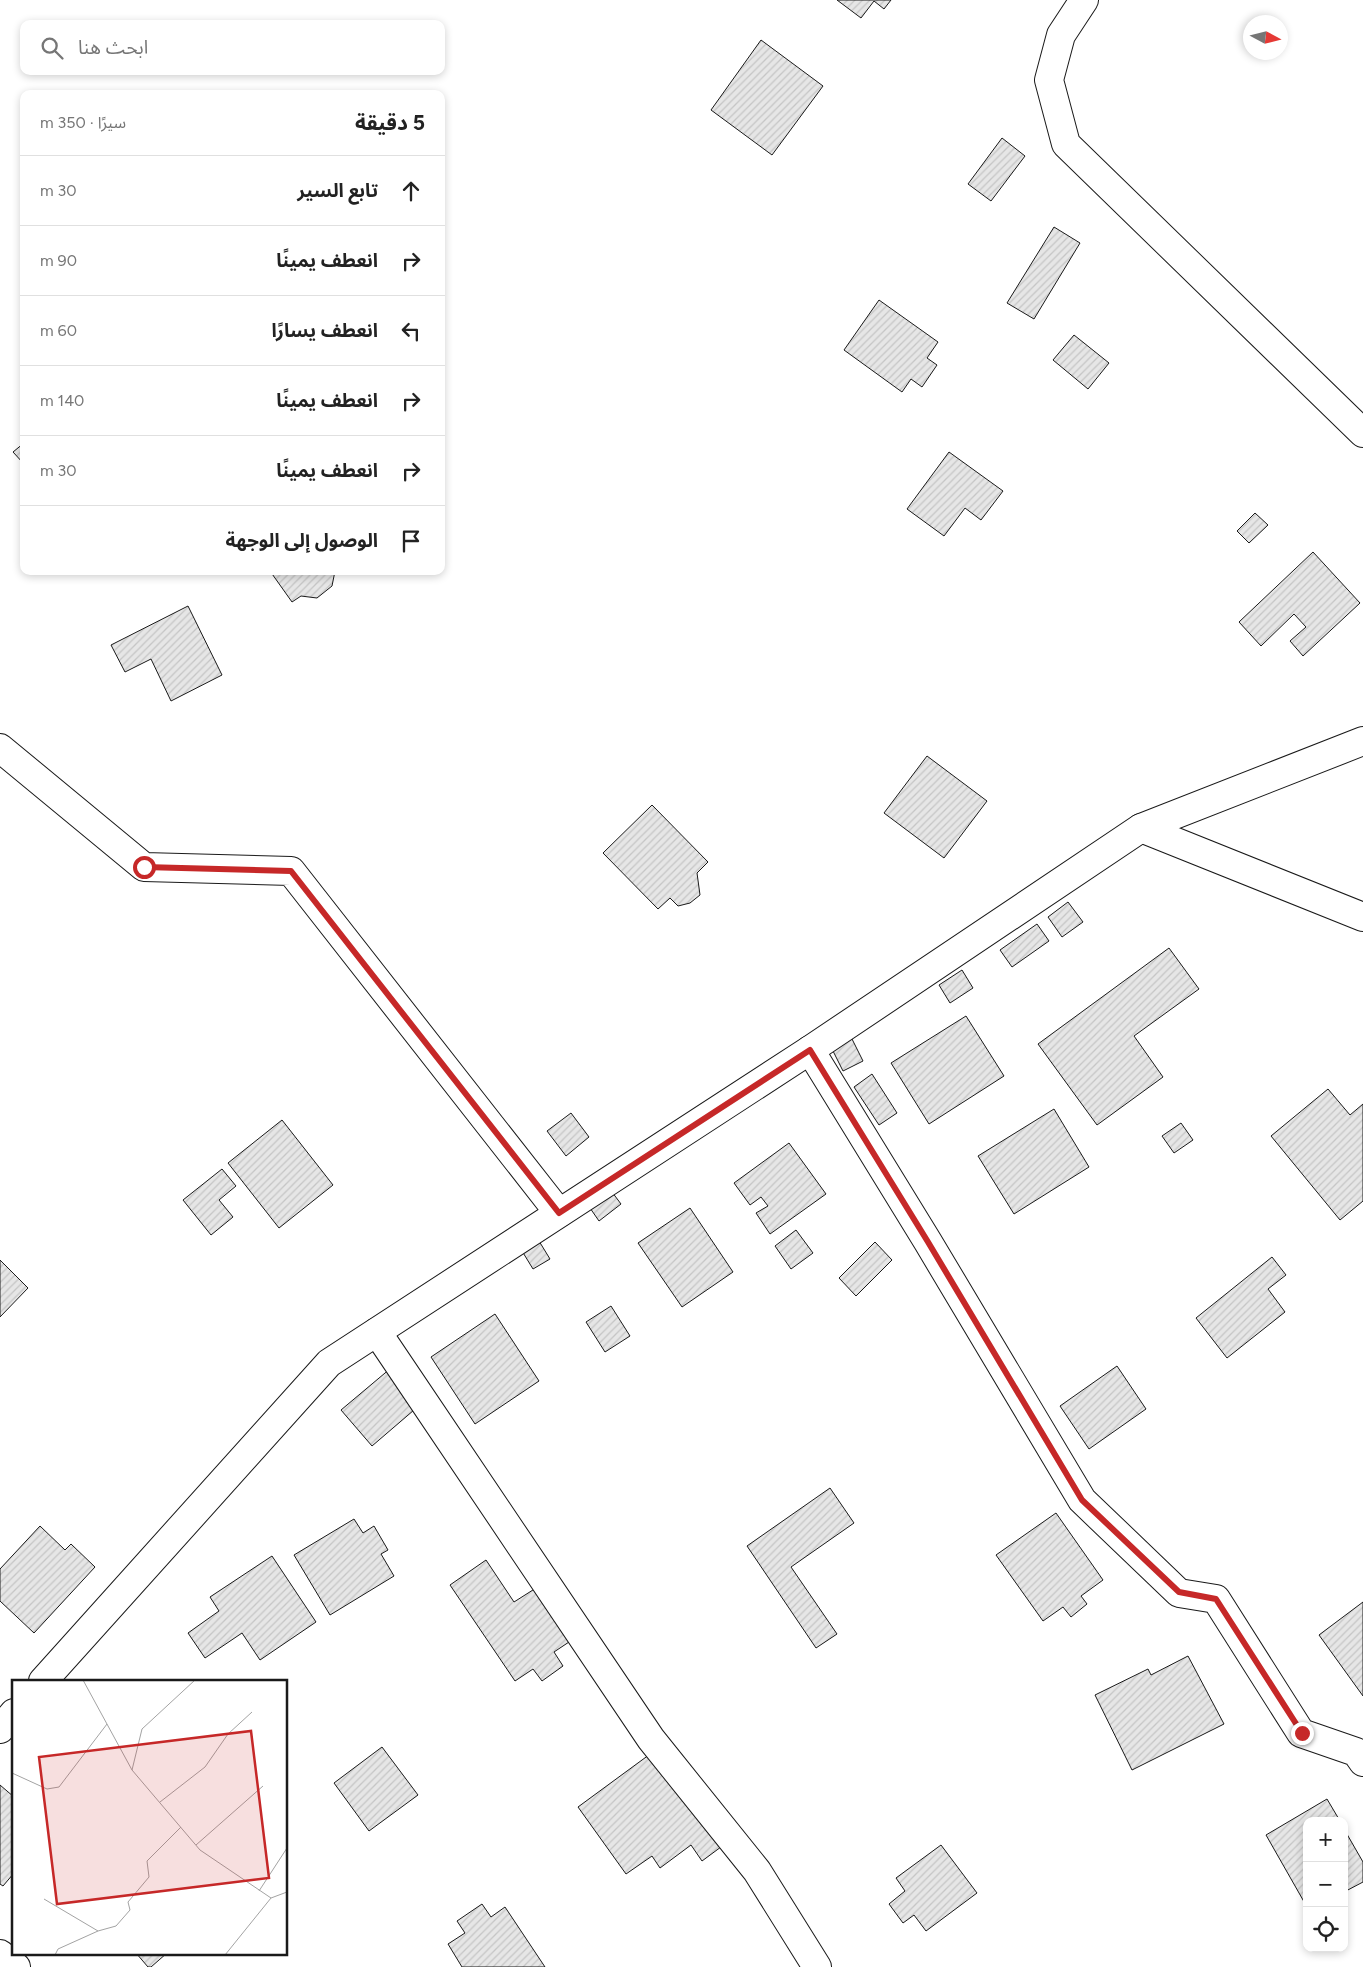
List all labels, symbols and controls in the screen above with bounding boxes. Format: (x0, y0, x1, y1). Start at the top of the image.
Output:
north arrow (1243, 15, 1288, 60)
search box (20, 20, 445, 75)
icon: search (38, 34, 66, 62)
text: ابحث هنا (78, 36, 148, 59)
text: 5 دقيقة (355, 110, 425, 135)
text: سيرًا · 350 m (40, 113, 126, 132)
icon: ahead (397, 177, 425, 205)
text: تابع السير (297, 179, 378, 202)
text: 30 m (40, 181, 77, 200)
icon: right (397, 247, 425, 275)
text: انعطف يمينًا (276, 249, 378, 272)
text: 90 m (40, 251, 77, 270)
icon: left (397, 317, 425, 345)
text: انعطف يسارًا (271, 319, 378, 342)
text: 60 m (40, 321, 77, 340)
icon: right (397, 387, 425, 415)
text: انعطف يمينًا (276, 389, 378, 412)
text: 140 m (40, 391, 84, 410)
icon: right (397, 457, 425, 485)
text: انعطف يمينًا (276, 459, 378, 482)
text: 30 m (40, 461, 77, 480)
icon: arrive (397, 527, 425, 555)
text: الوصول إلى الوجهة (225, 529, 378, 552)
route start (133, 856, 156, 879)
inset map (12, 1680, 288, 1954)
route end (1291, 1722, 1314, 1745)
map controls (1303, 1817, 1348, 1952)
button: + (1303, 1817, 1348, 1862)
button: − (1303, 1862, 1348, 1907)
button: locate (1303, 1907, 1348, 1952)

